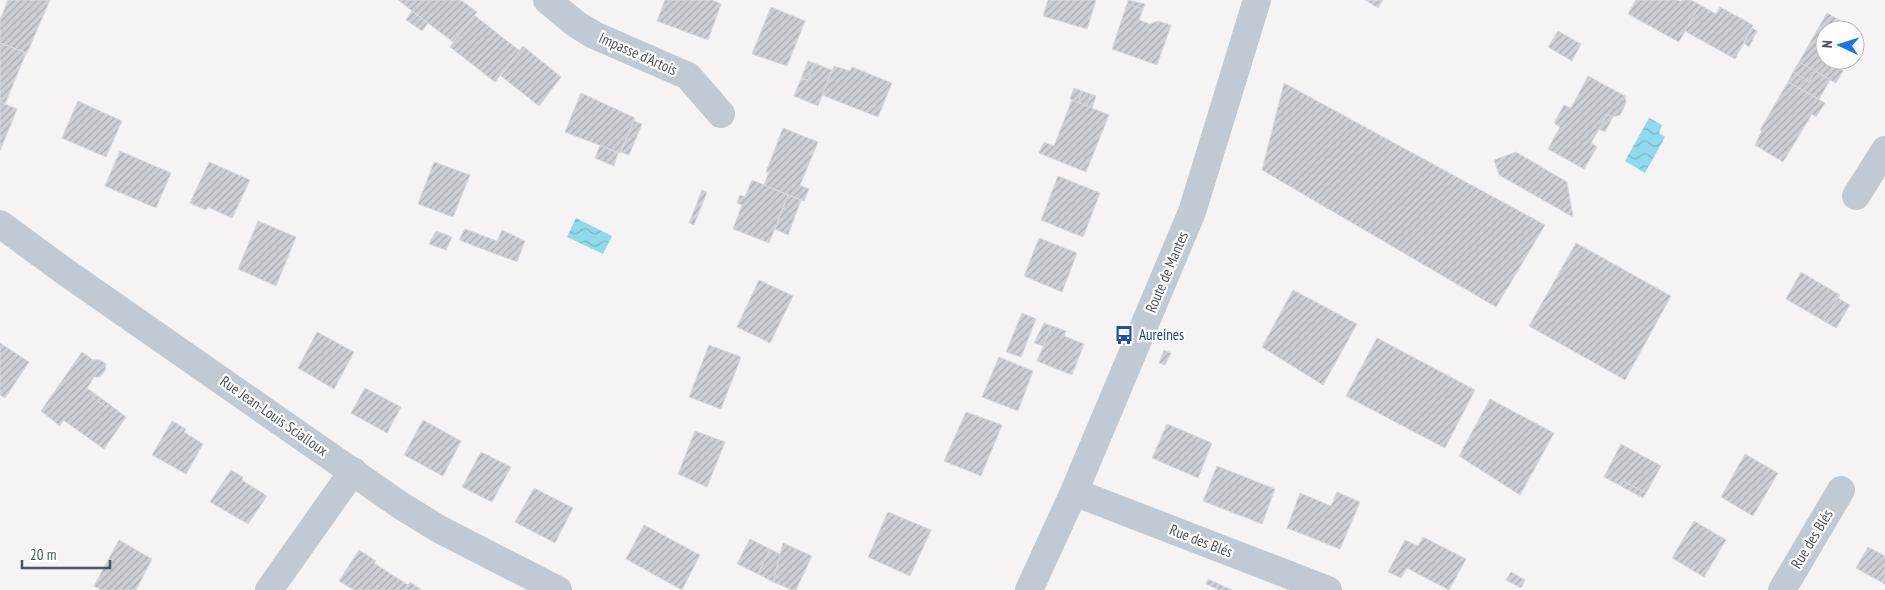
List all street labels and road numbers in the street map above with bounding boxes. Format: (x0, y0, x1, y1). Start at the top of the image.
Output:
street label: Impasse d'Artois (596, 28, 680, 79)
street label: Route de Mantes (1141, 228, 1192, 315)
street label: Rue Jean-Louis Scialloux (217, 371, 332, 460)
street label: Rue des Blés (1786, 506, 1837, 572)
street label: Rue des Blés (1167, 520, 1235, 561)

